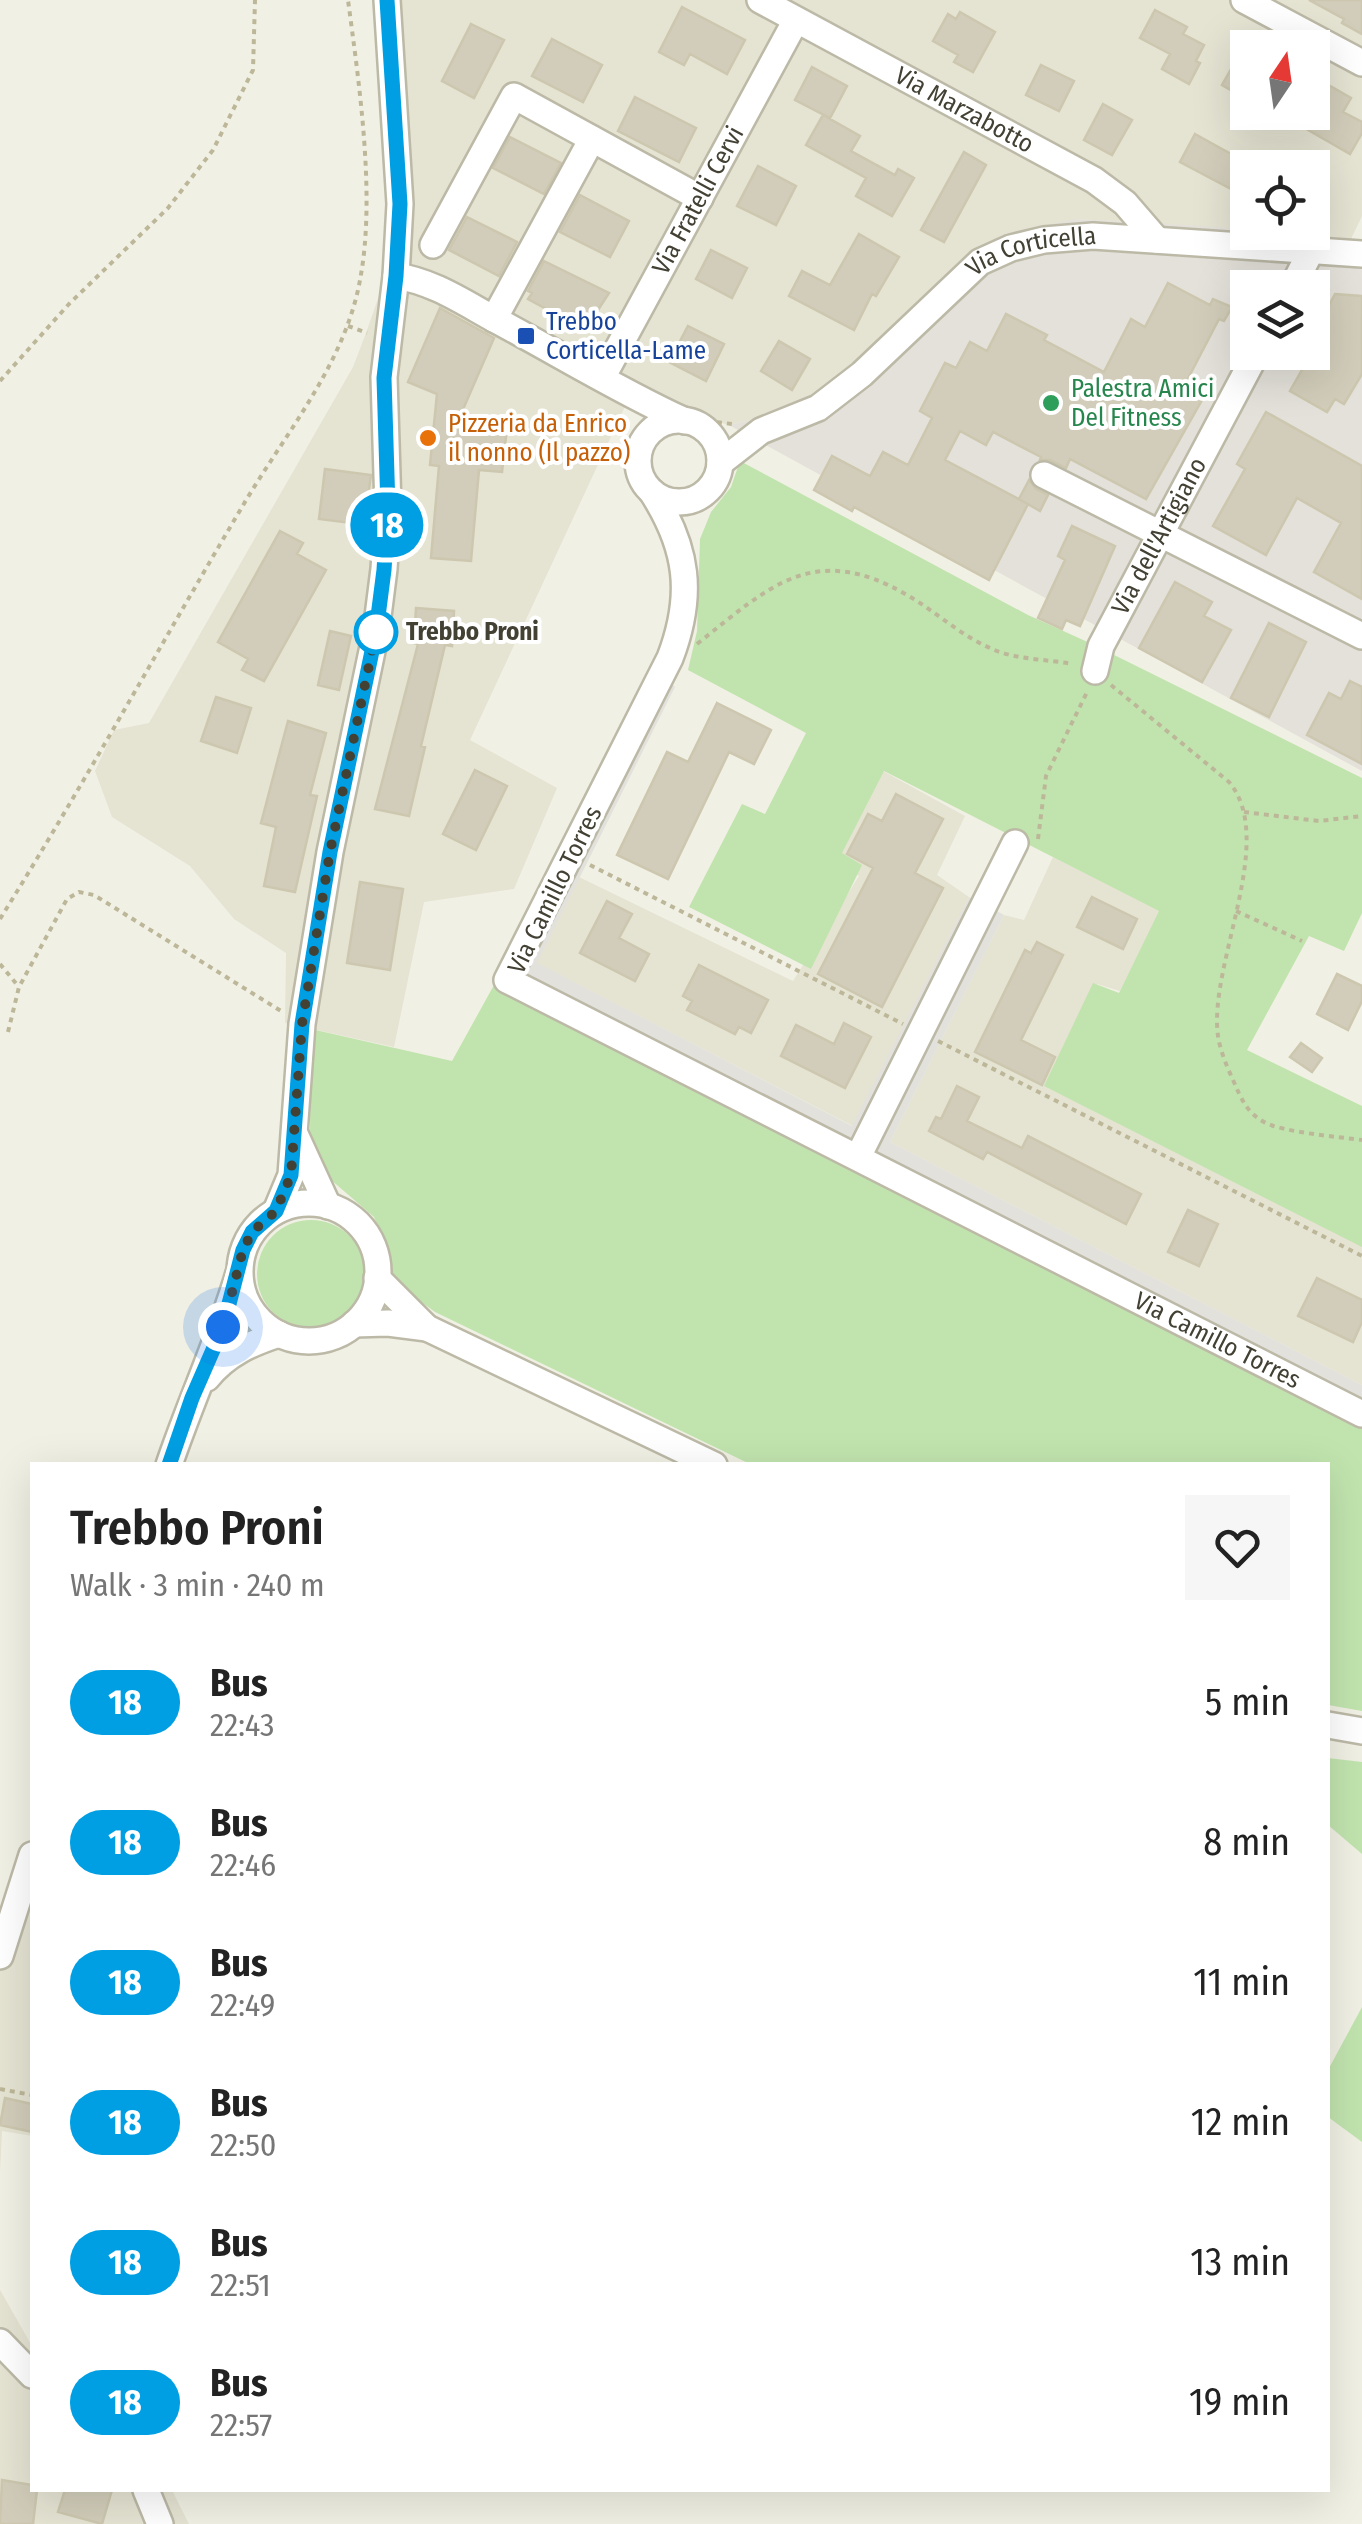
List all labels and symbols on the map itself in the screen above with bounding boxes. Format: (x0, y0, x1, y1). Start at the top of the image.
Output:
north arrow (1230, 30, 1330, 130)
street label: Via Marzabotto (890, 61, 1039, 160)
street label: Via Fratelli Cervi (646, 121, 750, 280)
street label: Via Corticella (960, 221, 1097, 282)
place label: Trebbo Corticella-Lame (546, 307, 706, 366)
marker: Trebbo Corticella-Lame (515, 325, 537, 347)
place label: Palestra Amici Del Fitness (1071, 374, 1214, 433)
marker: Palestra Amici Del Fitness (1040, 392, 1062, 414)
place label: Pizzeria da Enrico il nonno (Il pazzo) (448, 409, 630, 468)
marker: Pizzeria da Enrico il nonno (Il pazzo) (417, 427, 439, 449)
street label: Via dell'Artigiano (1105, 453, 1213, 620)
line badge: 18 (342, 492, 432, 558)
marker: Trebbo Proni (355, 611, 397, 653)
place label: Trebbo Proni (406, 617, 539, 647)
street label: Via Camillo Torres (501, 801, 609, 979)
street label: Via Camillo Torres (1129, 1286, 1306, 1395)
your location (198, 1302, 248, 1352)

